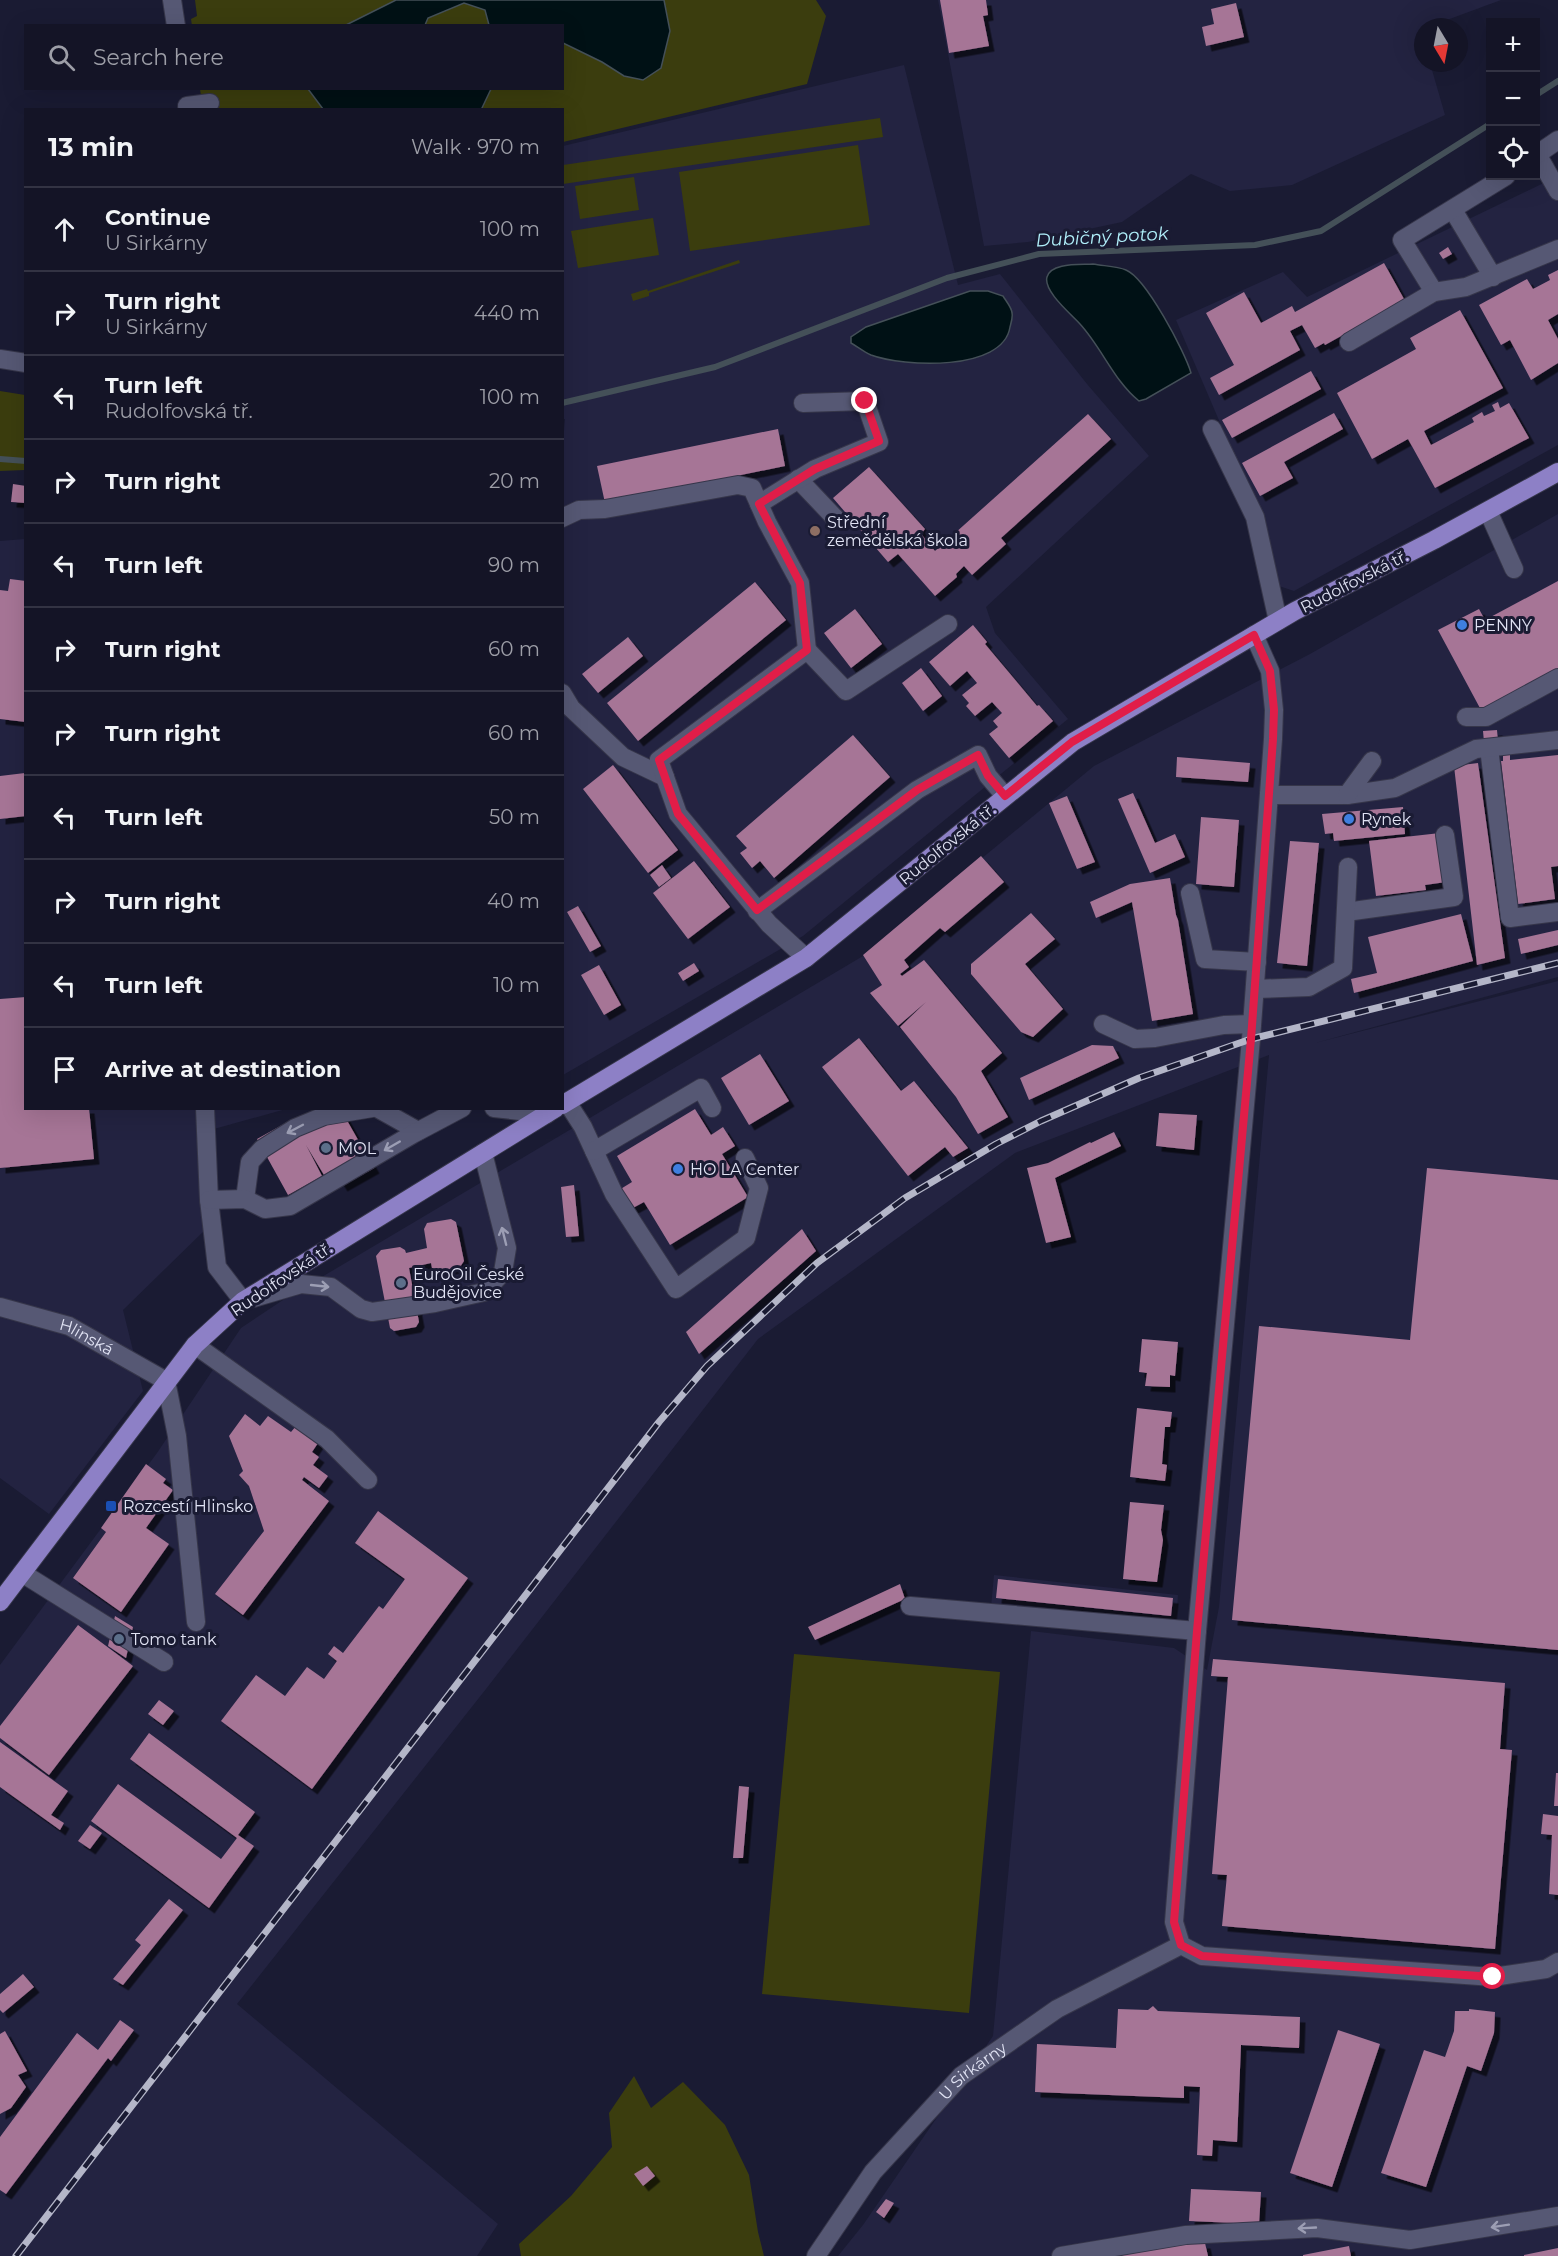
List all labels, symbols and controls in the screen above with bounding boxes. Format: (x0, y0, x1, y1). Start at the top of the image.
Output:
north arrow (1414, 18, 1468, 72)
map controls (1486, 18, 1540, 180)
button: + (1486, 18, 1540, 72)
search box (24, 24, 564, 90)
icon: search (45, 41, 78, 74)
text: Search here (93, 44, 224, 71)
button: − (1486, 72, 1540, 126)
button: locate (1486, 126, 1540, 180)
text: 13 min (48, 131, 134, 163)
text: Walk · 970 m (411, 135, 540, 159)
text: Continue (105, 204, 211, 231)
icon: ahead (48, 213, 81, 246)
text: 100 m (480, 217, 540, 241)
water label: Dubičný potok (1035, 222, 1170, 251)
text: U Sirkárny (105, 231, 207, 255)
text: Turn right (105, 288, 220, 315)
icon: right (48, 297, 81, 330)
text: 440 m (474, 301, 540, 325)
text: U Sirkárny (105, 315, 207, 339)
text: Turn left (105, 372, 203, 399)
icon: left (48, 381, 81, 414)
text: 100 m (480, 385, 540, 409)
route end (851, 387, 877, 413)
text: Rudolfovská tř. (105, 399, 253, 423)
icon: right (48, 465, 81, 498)
text: Turn right (105, 468, 220, 495)
text: 20 m (489, 469, 540, 493)
place label: Střední zemědělská škola (827, 513, 968, 550)
marker: Střední zemědělská škola (808, 524, 822, 538)
street label: Rudolfovská tř. (1297, 546, 1411, 617)
icon: left (48, 549, 81, 582)
text: Turn left (105, 552, 203, 579)
text: 90 m (488, 553, 540, 577)
place label: PENNY (1474, 616, 1533, 635)
marker: PENNY (1455, 618, 1469, 632)
icon: right (48, 633, 81, 666)
text: Turn right (105, 636, 220, 663)
text: 60 m (488, 637, 540, 661)
icon: right (48, 717, 81, 750)
text: Turn right (105, 720, 220, 747)
text: 60 m (488, 721, 540, 745)
street label: Rudolfovská tř. (895, 800, 999, 889)
icon: left (48, 801, 81, 834)
text: Turn left (105, 804, 203, 831)
text: 50 m (489, 805, 540, 829)
place label: Rynek (1361, 810, 1412, 829)
marker: Rynek (1342, 812, 1356, 826)
icon: right (48, 885, 81, 918)
text: Turn right (105, 888, 220, 915)
text: 40 m (487, 889, 540, 913)
icon: left (48, 969, 81, 1002)
text: Turn left (105, 972, 203, 999)
text: 10 m (493, 973, 540, 997)
icon: arrive (48, 1053, 81, 1086)
text: Arrive at destination (105, 1056, 341, 1083)
one-way arrow (287, 1124, 305, 1135)
place label: MOL (338, 1139, 377, 1158)
one-way arrow (384, 1140, 401, 1152)
marker: MOL (319, 1141, 333, 1155)
place label: HO LA Center (690, 1160, 799, 1179)
marker: HO LA Center (671, 1162, 685, 1176)
one-way arrow (498, 1227, 510, 1246)
street label: Rudolfovská tř. (227, 1239, 336, 1320)
place label: EuroOil České Budějovice (413, 1265, 524, 1302)
marker: EuroOil České Budějovice (394, 1276, 408, 1290)
one-way arrow (309, 1281, 329, 1292)
street label: Hlinská (58, 1315, 117, 1359)
place label: Rozcestí Hlinsko (123, 1497, 253, 1516)
marker: Rozcestí Hlinsko (104, 1499, 118, 1513)
place label: Tomo tank (131, 1630, 217, 1649)
marker: Tomo tank (112, 1632, 126, 1646)
route start (1479, 1963, 1505, 1989)
street label: U Sirkárny (935, 2038, 1011, 2104)
one-way arrow (1491, 2220, 1511, 2231)
one-way arrow (1298, 2223, 1318, 2234)

